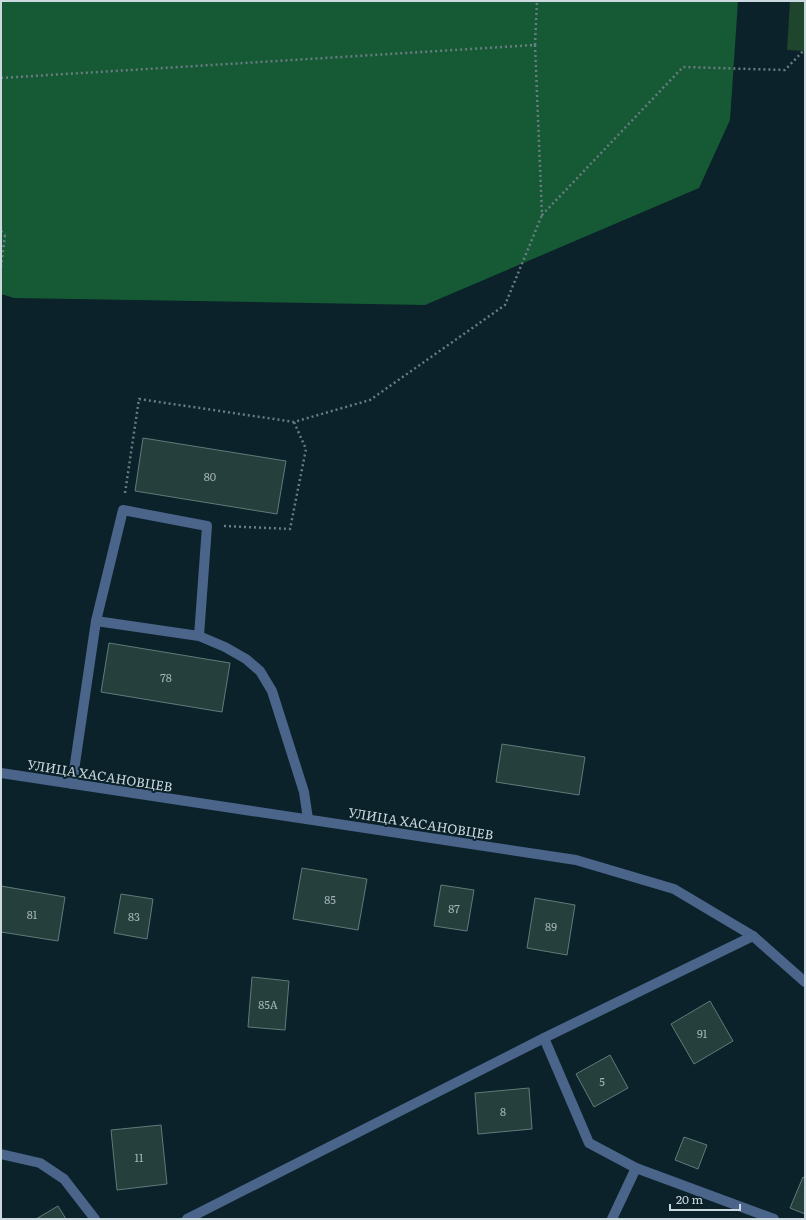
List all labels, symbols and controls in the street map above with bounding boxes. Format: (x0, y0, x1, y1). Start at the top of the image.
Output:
house number: 80 (204, 468, 216, 484)
house number: 78 (160, 669, 172, 685)
street label: УЛИЦА ХАСАНОВЦЕВ (26, 754, 174, 796)
street label: УЛИЦА ХАСАНОВЦЕВ (347, 802, 495, 844)
house number: 85 (324, 891, 336, 907)
house number: 87 (448, 900, 460, 916)
house number: 81 (27, 906, 38, 922)
house number: 83 (128, 908, 140, 924)
house number: 89 (545, 918, 557, 934)
house number: 85А (258, 996, 278, 1012)
house number: 91 (697, 1025, 708, 1041)
house number: 5 (599, 1073, 605, 1089)
house number: 8 (500, 1103, 506, 1119)
house number: 11 (135, 1149, 144, 1165)
scale bar (670, 1186, 740, 1212)
text: 20 m (676, 1190, 703, 1208)

